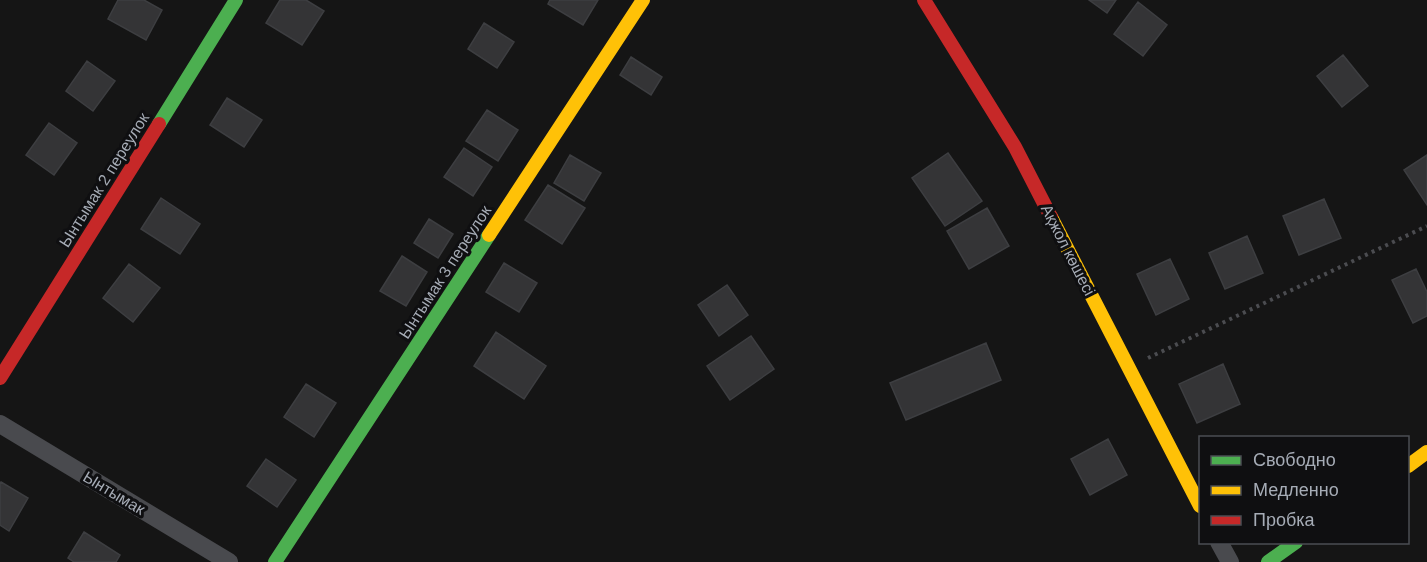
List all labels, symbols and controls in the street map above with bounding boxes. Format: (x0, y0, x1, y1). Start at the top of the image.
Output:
street label: Ынтымак 2 переулок (56, 109, 153, 250)
street label: Ынтымак 3 переулок (396, 202, 495, 342)
street label: Ақжол көшесі (1038, 202, 1098, 298)
legend (1199, 436, 1409, 544)
text: Свободно (1253, 450, 1336, 470)
street label: Ынтымак (80, 468, 149, 518)
text: Медленно (1253, 480, 1339, 500)
text: Пробка (1253, 510, 1316, 530)

